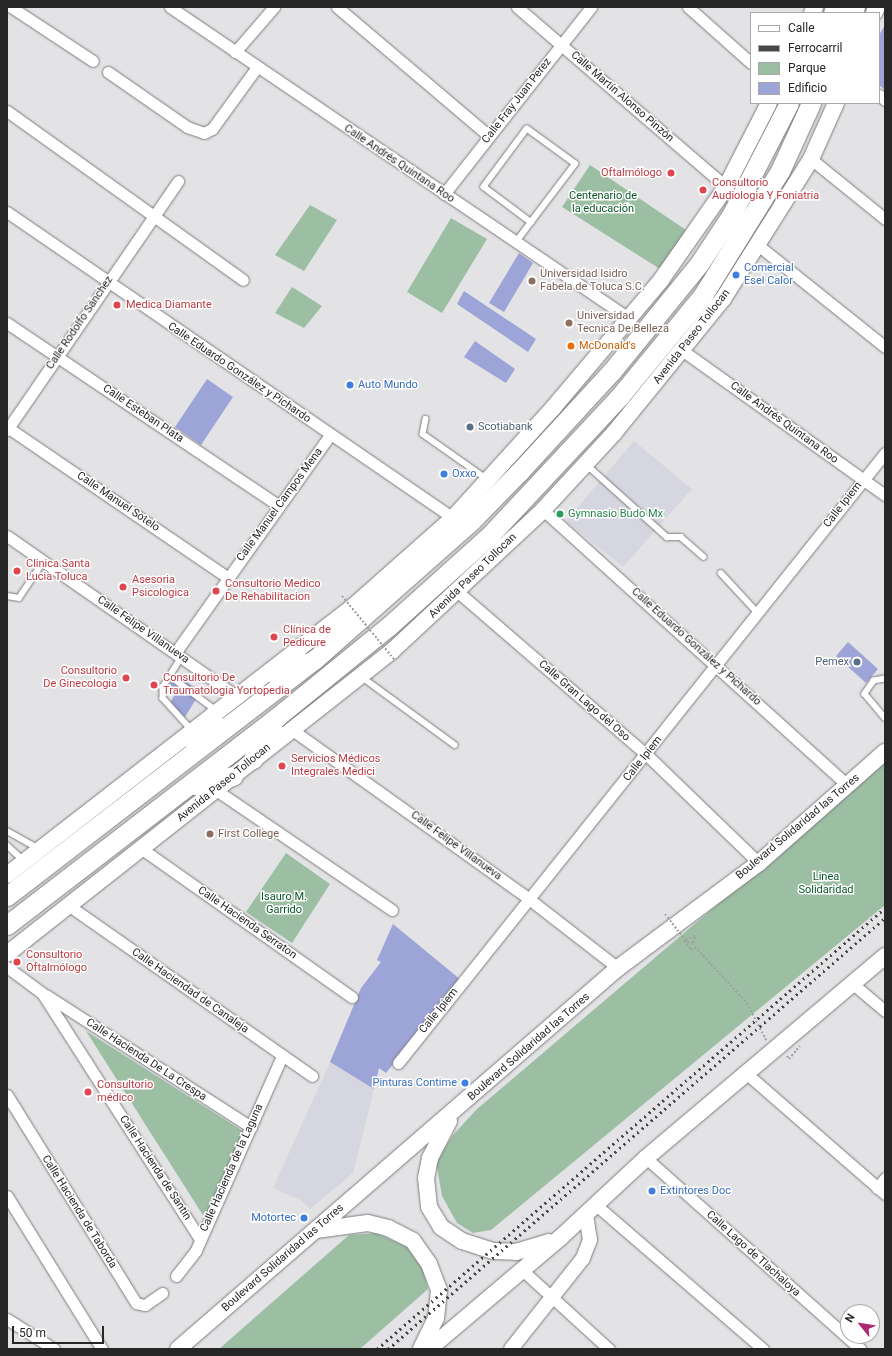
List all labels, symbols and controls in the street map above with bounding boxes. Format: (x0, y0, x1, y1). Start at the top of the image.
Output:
legend (750, 12, 880, 104)
text: Calle (788, 21, 815, 35)
text: Ferrocarril (788, 41, 843, 55)
street label: Calle Martín Alonso Pinzón (568, 49, 676, 145)
street label: Calle Fray Juan Perez (480, 56, 554, 146)
text: Parque (788, 61, 826, 75)
text: Edificio (788, 81, 827, 95)
street label: Calle Andrés Quintana Roo (341, 122, 457, 206)
place label: Oftalmólogo (601, 166, 662, 180)
marker: Oftalmólogo (665, 167, 677, 179)
place label: Consultorio Audiologia Y Foniatria (712, 177, 819, 203)
marker: Consultorio Audiologia Y Foniatria (697, 184, 709, 196)
park label: Centenario de la educación (569, 190, 637, 216)
place label: Comercial Esel Calor (744, 262, 794, 288)
place label: Universidad Isidro Fabela de Toluca S.C. (540, 268, 645, 294)
marker: Comercial Esel Calor (731, 270, 741, 280)
street label: Calle Rodolfo Sánchez (44, 274, 116, 372)
marker: Universidad Isidro Fabela de Toluca S.C. (527, 276, 537, 286)
street label: Avenida Paseo Tollocan (651, 287, 733, 387)
place label: Medica Diamante (126, 298, 212, 312)
marker: Medica Diamante (111, 299, 123, 311)
place label: Universidad Tecnica De Belleza (577, 310, 669, 336)
marker: Universidad Tecnica De Belleza (564, 318, 574, 328)
street label: Calle Eduardo González y Pichardo (165, 320, 313, 426)
place label: McDonald's (579, 339, 636, 353)
marker: McDonald's (566, 341, 576, 351)
place label: Auto Mundo (358, 378, 418, 392)
street label: Calle Andrés Quintana Roo (727, 379, 841, 467)
marker: Auto Mundo (345, 380, 355, 390)
street label: Calle Esteban Plata (100, 382, 186, 446)
place label: Scotiabank (478, 420, 533, 434)
marker: Scotiabank (465, 422, 475, 432)
street label: Calle Manuel Campos Mena (234, 446, 326, 564)
place label: Oxxo (452, 467, 477, 481)
street label: Calle Manuel Sotelo (74, 469, 162, 535)
marker: Oxxo (439, 469, 449, 479)
street label: Calle Ipiem (821, 480, 865, 530)
place label: Gymnasio Budo Mx (568, 507, 663, 521)
marker: Gymnasio Budo Mx (555, 509, 565, 519)
street label: Avenida Paseo Tollocan (426, 531, 520, 621)
place label: Clinica Santa Lucia Toluca (26, 558, 90, 584)
marker: Clinica Santa Lucia Toluca (11, 565, 23, 577)
place label: Asesoria Psicologica (132, 574, 189, 600)
place label: Consultorio Medico De Rehabilitacion (225, 578, 320, 604)
marker: Asesoria Psicologica (117, 581, 129, 593)
marker: Consultorio Medico De Rehabilitacion (210, 585, 222, 597)
street label: Calle Eduardo González y Pichardo (629, 585, 763, 709)
street label: Calle Felipe Villanueva (95, 593, 191, 667)
place label: Clínica de Pedicure (283, 624, 331, 650)
marker: Clínica de Pedicure (268, 631, 280, 643)
place label: Pemex (815, 655, 849, 669)
marker: Pemex (852, 657, 862, 667)
street label: Calle Gran Lago del Oso (536, 658, 632, 744)
place label: Consultorio De Ginecologia (43, 665, 117, 691)
marker: Consultorio De Ginecologia (120, 672, 132, 684)
place label: Consultorio De Traumatologia Yortopedia (163, 672, 290, 698)
marker: Consultorio De Traumatologia Yortopedia (148, 679, 160, 691)
street label: Calle Ipiem (621, 734, 665, 784)
street label: Avenida Paseo Tollocan (174, 741, 274, 825)
place label: Servicios Médicos Integrales Medici (291, 753, 380, 779)
marker: Servicios Médicos Integrales Medici (276, 760, 288, 772)
street label: Boulevard Solidaridad las Torres (733, 771, 863, 883)
street label: Calle Felipe Villanueva (408, 809, 504, 883)
place label: First College (218, 827, 279, 841)
marker: First College (205, 829, 215, 839)
park label: Linea Solidaridad (798, 871, 854, 897)
street label: Calle Hacienda Serraton (195, 884, 299, 962)
park label: Isauro M. Garrido (261, 891, 307, 917)
street label: Calle Haciendad de Canaleja (129, 946, 251, 1036)
place label: Consultorio Oftalmólogo (26, 949, 87, 975)
marker: Consultorio Oftalmólogo (11, 956, 23, 968)
street label: Calle Ipiem (417, 986, 461, 1036)
street label: Boulevard Solidaridad las Torres (465, 990, 593, 1104)
street label: Calle Hacienda De La Crespa (83, 1016, 209, 1104)
place label: Pinturas Contime (372, 1076, 457, 1090)
marker: Pinturas Contime (460, 1078, 470, 1088)
place label: Consultorio médico (97, 1079, 153, 1105)
marker: Consultorio médico (82, 1086, 94, 1098)
street label: Calle Hacienda de la Laguna (198, 1102, 266, 1234)
street label: Calle Hacienda de Santin (116, 1113, 194, 1223)
street label: Calle Hacienda de Taborda (39, 1153, 119, 1271)
place label: Extintores Doc (660, 1184, 731, 1198)
marker: Extintores Doc (647, 1186, 657, 1196)
street label: Boulevard Solidaridad las Torres (219, 1201, 347, 1315)
street label: Calle Lago de Tlachaloya (703, 1208, 803, 1300)
place label: Motortec (251, 1211, 296, 1225)
marker: Motortec (299, 1213, 309, 1223)
north arrow (840, 1304, 880, 1344)
text: N (842, 1312, 858, 1325)
scale bar (14, 1318, 106, 1344)
text: 50 m (19, 1326, 46, 1340)

